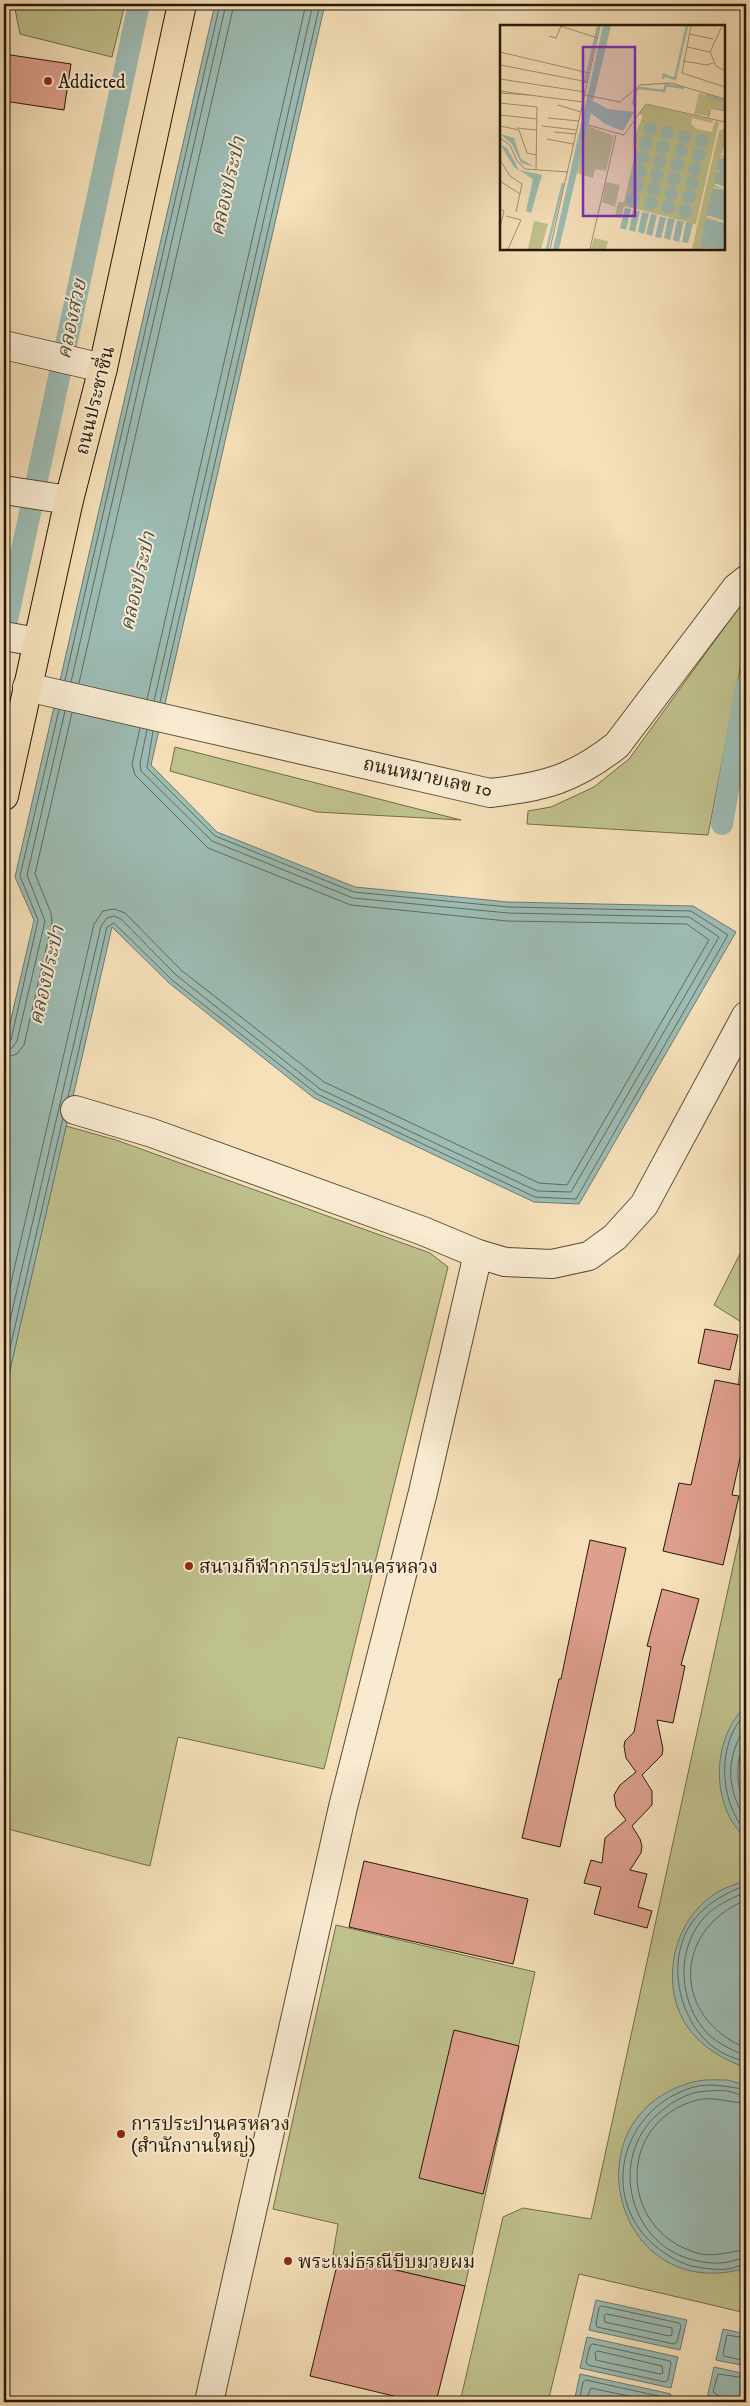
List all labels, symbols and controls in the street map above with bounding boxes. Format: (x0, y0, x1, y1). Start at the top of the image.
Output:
inset map (500, 25, 725, 250)
place label: Addicted (58, 71, 126, 94)
marker: Addicted (42, 75, 54, 87)
water label: คลองประปา (205, 133, 252, 238)
water label: คลองส่วย (52, 276, 93, 361)
street label: ถนนประชาชื่น (67, 343, 120, 457)
water label: คลองประปา (115, 528, 162, 633)
street label: ถนนหมายเลข 10 (361, 753, 494, 802)
water label: คลองประปา (24, 922, 71, 1027)
place label: สนามกีฬาการประปานครหลวง (199, 1556, 438, 1579)
marker: สนามกีฬาการประปานครหลวง (183, 1560, 195, 1572)
place label: การประปานครหลวง (สำนักงานใหญ่) (131, 2113, 290, 2158)
marker: การประปานครหลวง (สำนักงานใหญ่) (115, 2128, 127, 2140)
place label: พระแม่ธรณีบีบมวยผม (298, 2251, 475, 2274)
marker: พระแม่ธรณีบีบมวยผม (282, 2255, 294, 2267)

